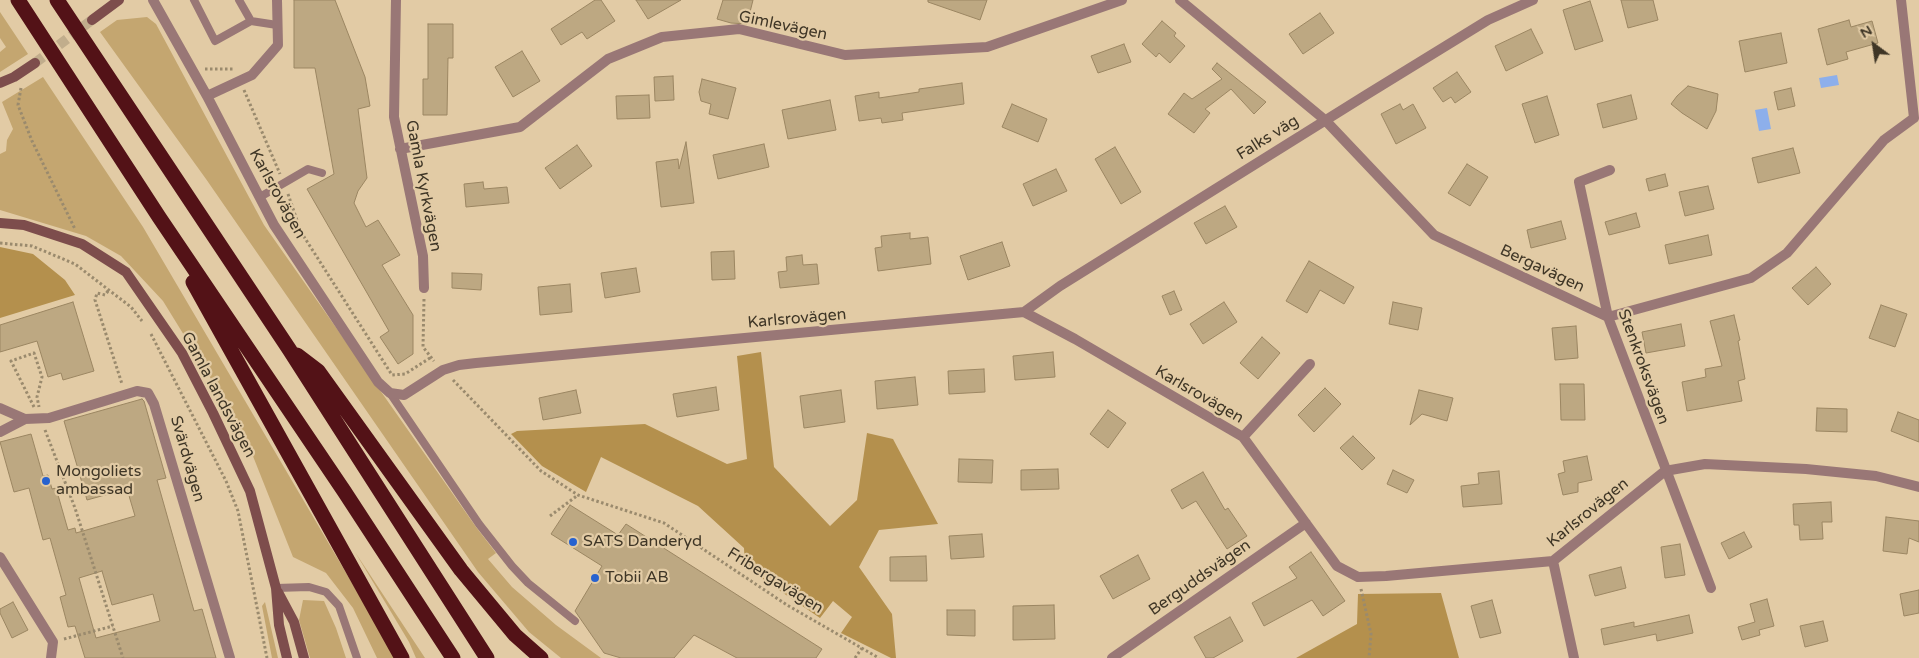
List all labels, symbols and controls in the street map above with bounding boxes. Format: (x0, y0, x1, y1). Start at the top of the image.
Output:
street label: Gimlevägen (737, 7, 829, 45)
north arrow (1849, 20, 1899, 70)
text: N (1857, 22, 1875, 42)
street label: Falks väg (1233, 111, 1303, 165)
street label: Gamla Kyrkvägen (401, 119, 445, 253)
street label: Karlsrovägen (245, 146, 309, 242)
street label: Bergavägen (1497, 241, 1587, 297)
street label: Karlsrovägen (747, 305, 847, 333)
street label: Stenkroksvägen (1613, 307, 1673, 427)
street label: Gamla landsvägen (177, 329, 259, 461)
street label: Karlsrovägen (1151, 362, 1247, 428)
street label: Svärdvägen (166, 414, 208, 504)
place label: Mongoliets ambassad (56, 462, 141, 500)
street label: Karlsrovägen (1543, 474, 1633, 552)
marker: Mongoliets ambassad (40, 475, 52, 487)
place label: SATS Danderyd (583, 532, 702, 552)
marker: SATS Danderyd (567, 536, 579, 548)
street label: Berguddsvägen (1145, 536, 1255, 620)
street label: Fribergavägen (723, 544, 827, 618)
place label: Tobii AB (605, 568, 669, 588)
marker: Tobii AB (589, 572, 601, 584)

